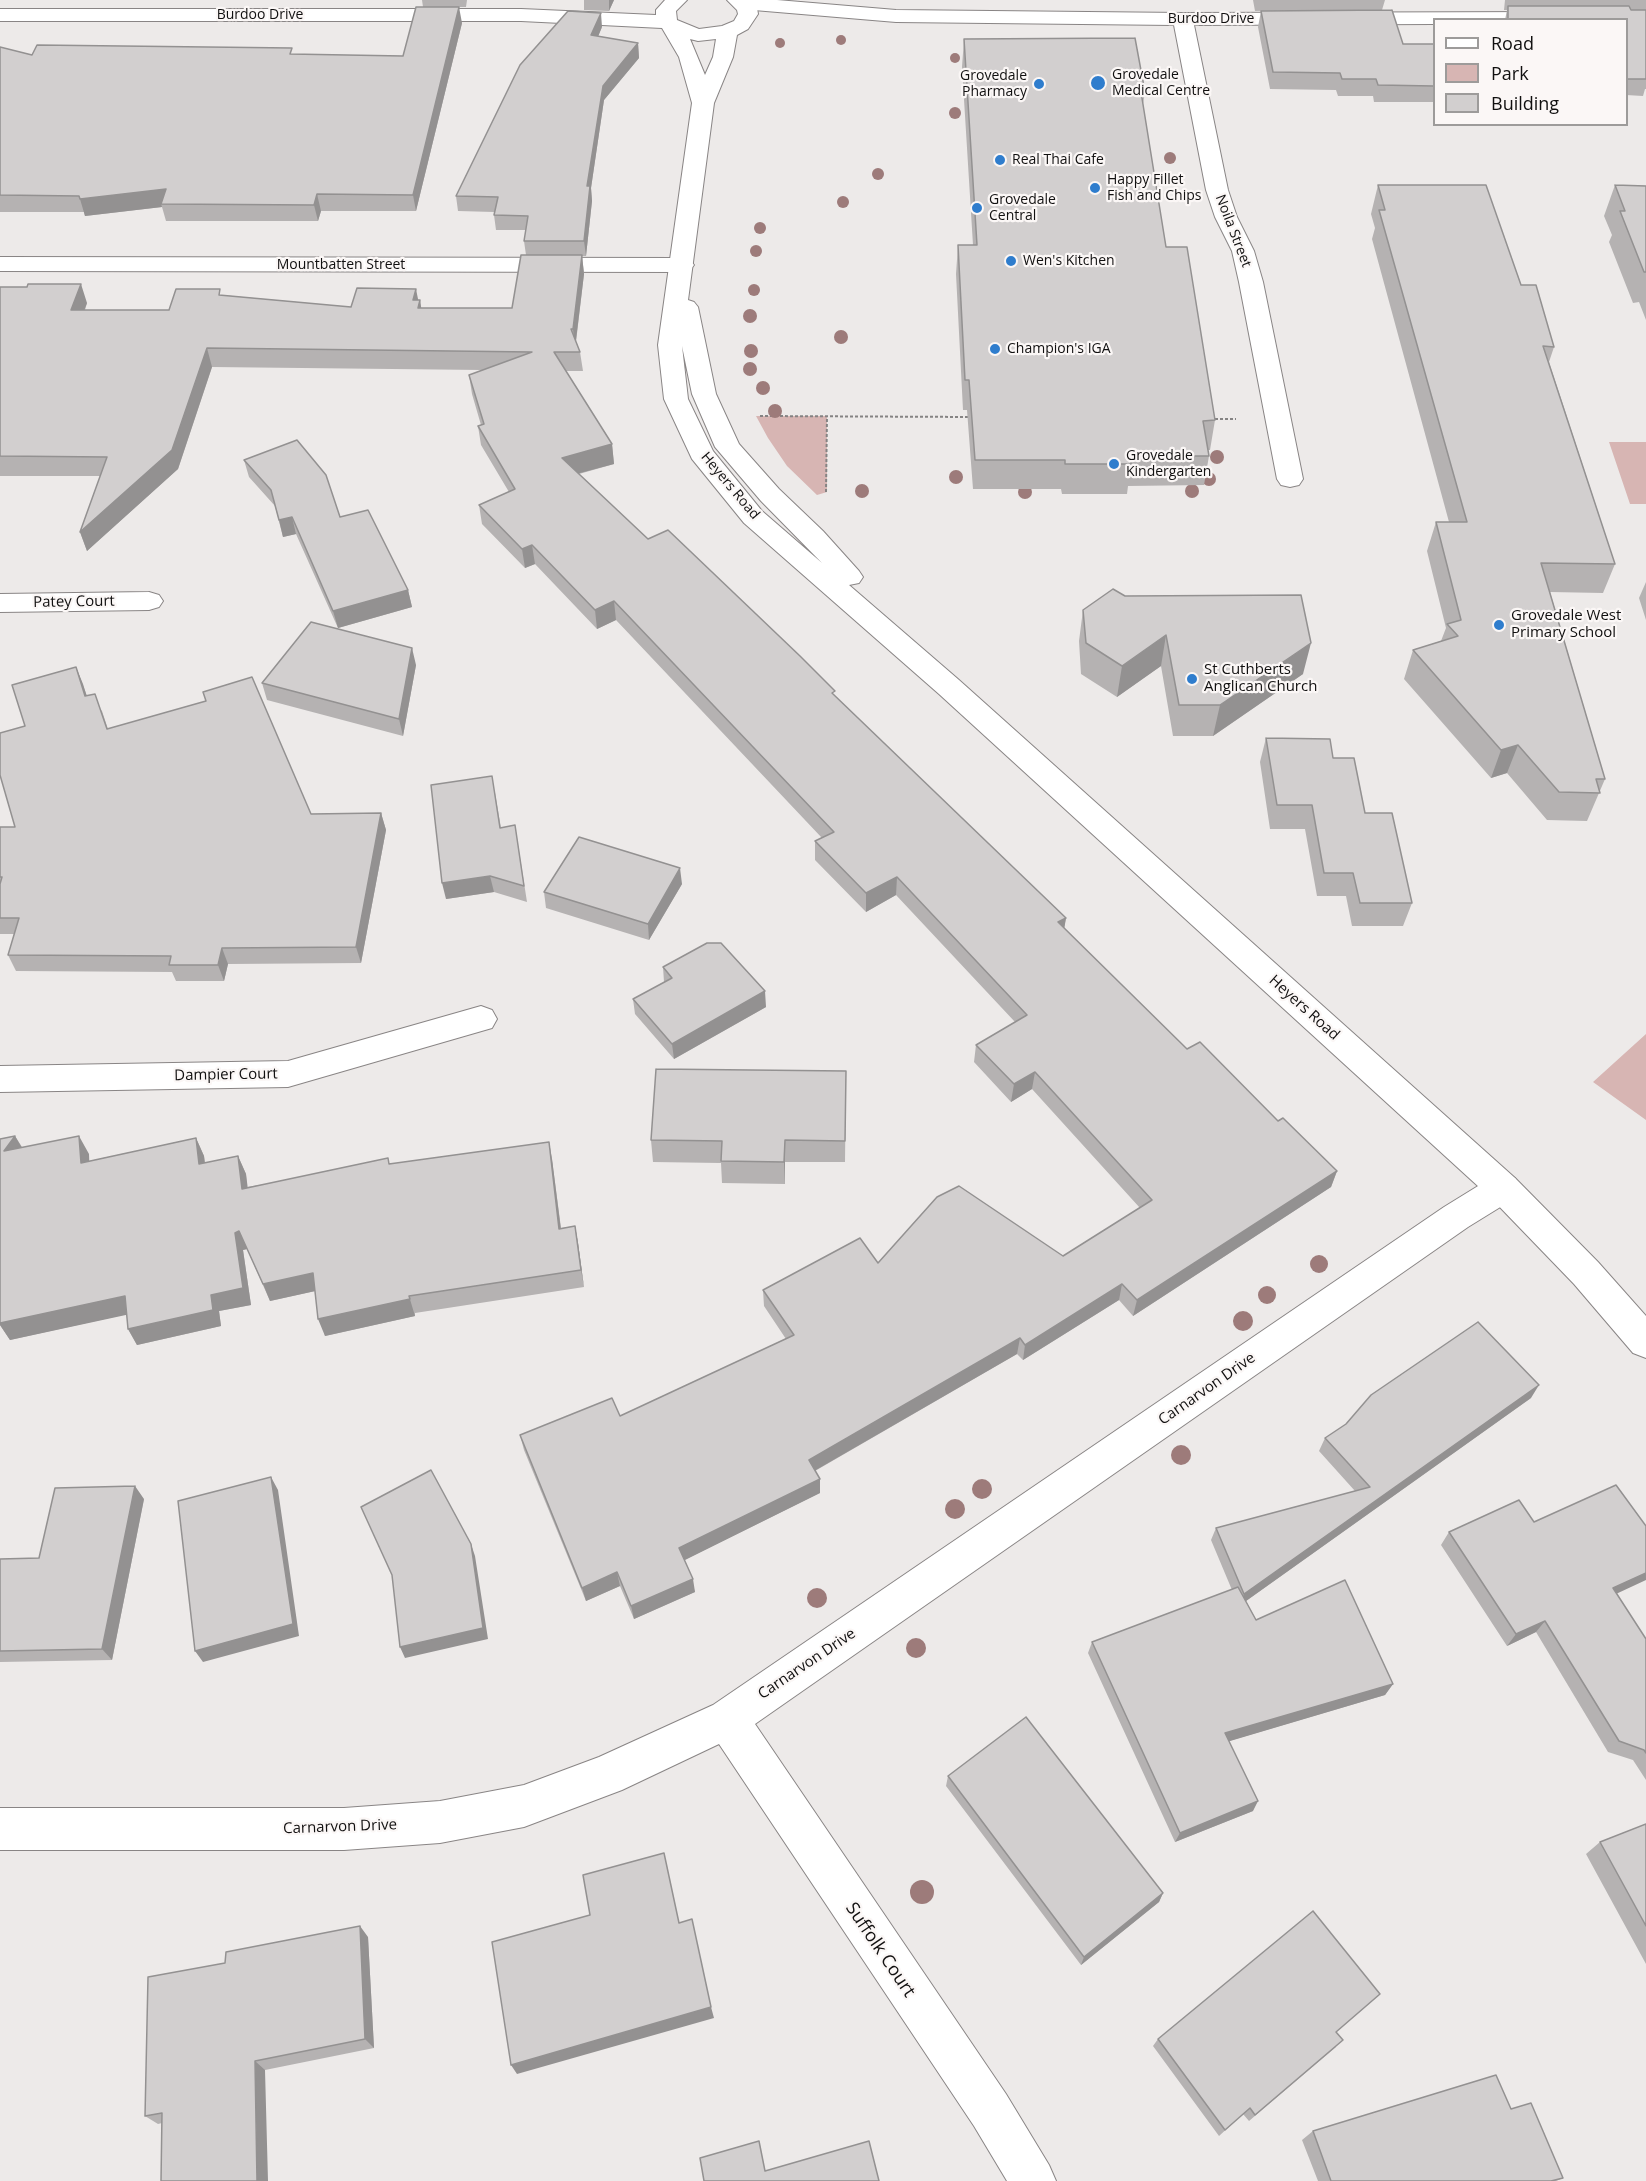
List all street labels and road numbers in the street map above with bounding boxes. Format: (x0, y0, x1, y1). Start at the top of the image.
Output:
street label: Burdoo Drive (217, 7, 303, 23)
street label: Burdoo Drive (1168, 11, 1254, 27)
street label: Noila Street (1211, 192, 1255, 270)
street label: Mountbatten Street (277, 257, 405, 273)
street label: Heyers Road (697, 449, 763, 523)
street label: Patey Court (33, 592, 115, 612)
street label: Heyers Road (1265, 972, 1343, 1044)
street label: Dampier Court (174, 1065, 278, 1085)
street label: Carnarvon Drive (1155, 1349, 1259, 1429)
street label: Carnarvon Drive (755, 1625, 859, 1703)
street label: Carnarvon Drive (283, 1816, 397, 1838)
street label: Suffolk Court (840, 1899, 920, 2001)

